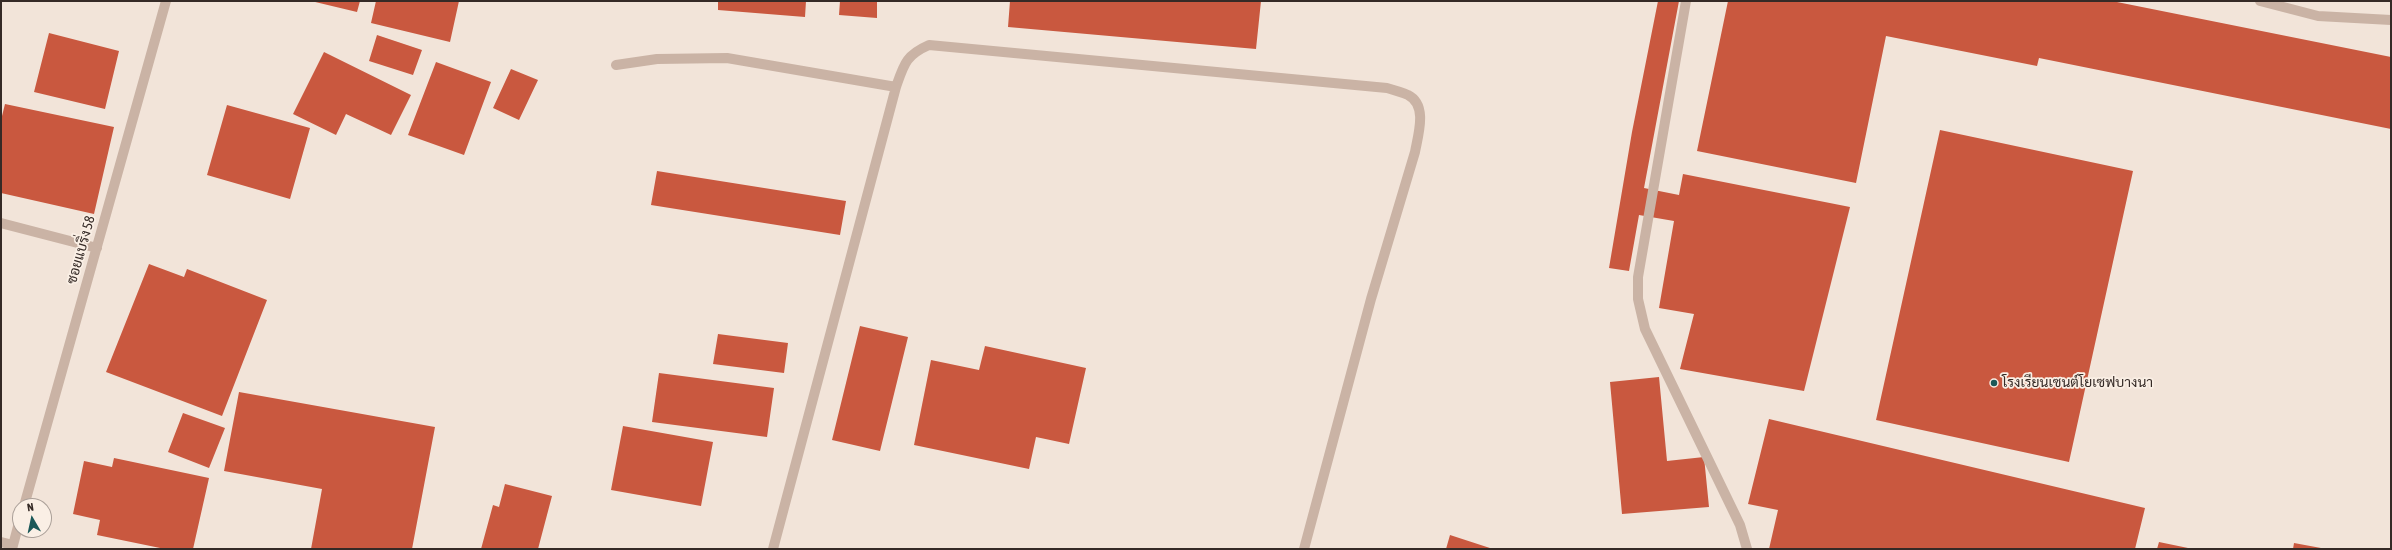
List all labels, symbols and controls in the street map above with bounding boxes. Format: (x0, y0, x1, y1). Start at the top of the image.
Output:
street label: ซอยแบริ่ง 58 (63, 214, 99, 286)
place label: โรงเรียนเซนต์โยเซฟบางนา (2002, 375, 2153, 391)
marker: โรงเรียนเซนต์โยเซฟบางนา (1989, 378, 1999, 388)
north arrow (12, 498, 52, 538)
text: N (26, 501, 34, 514)

